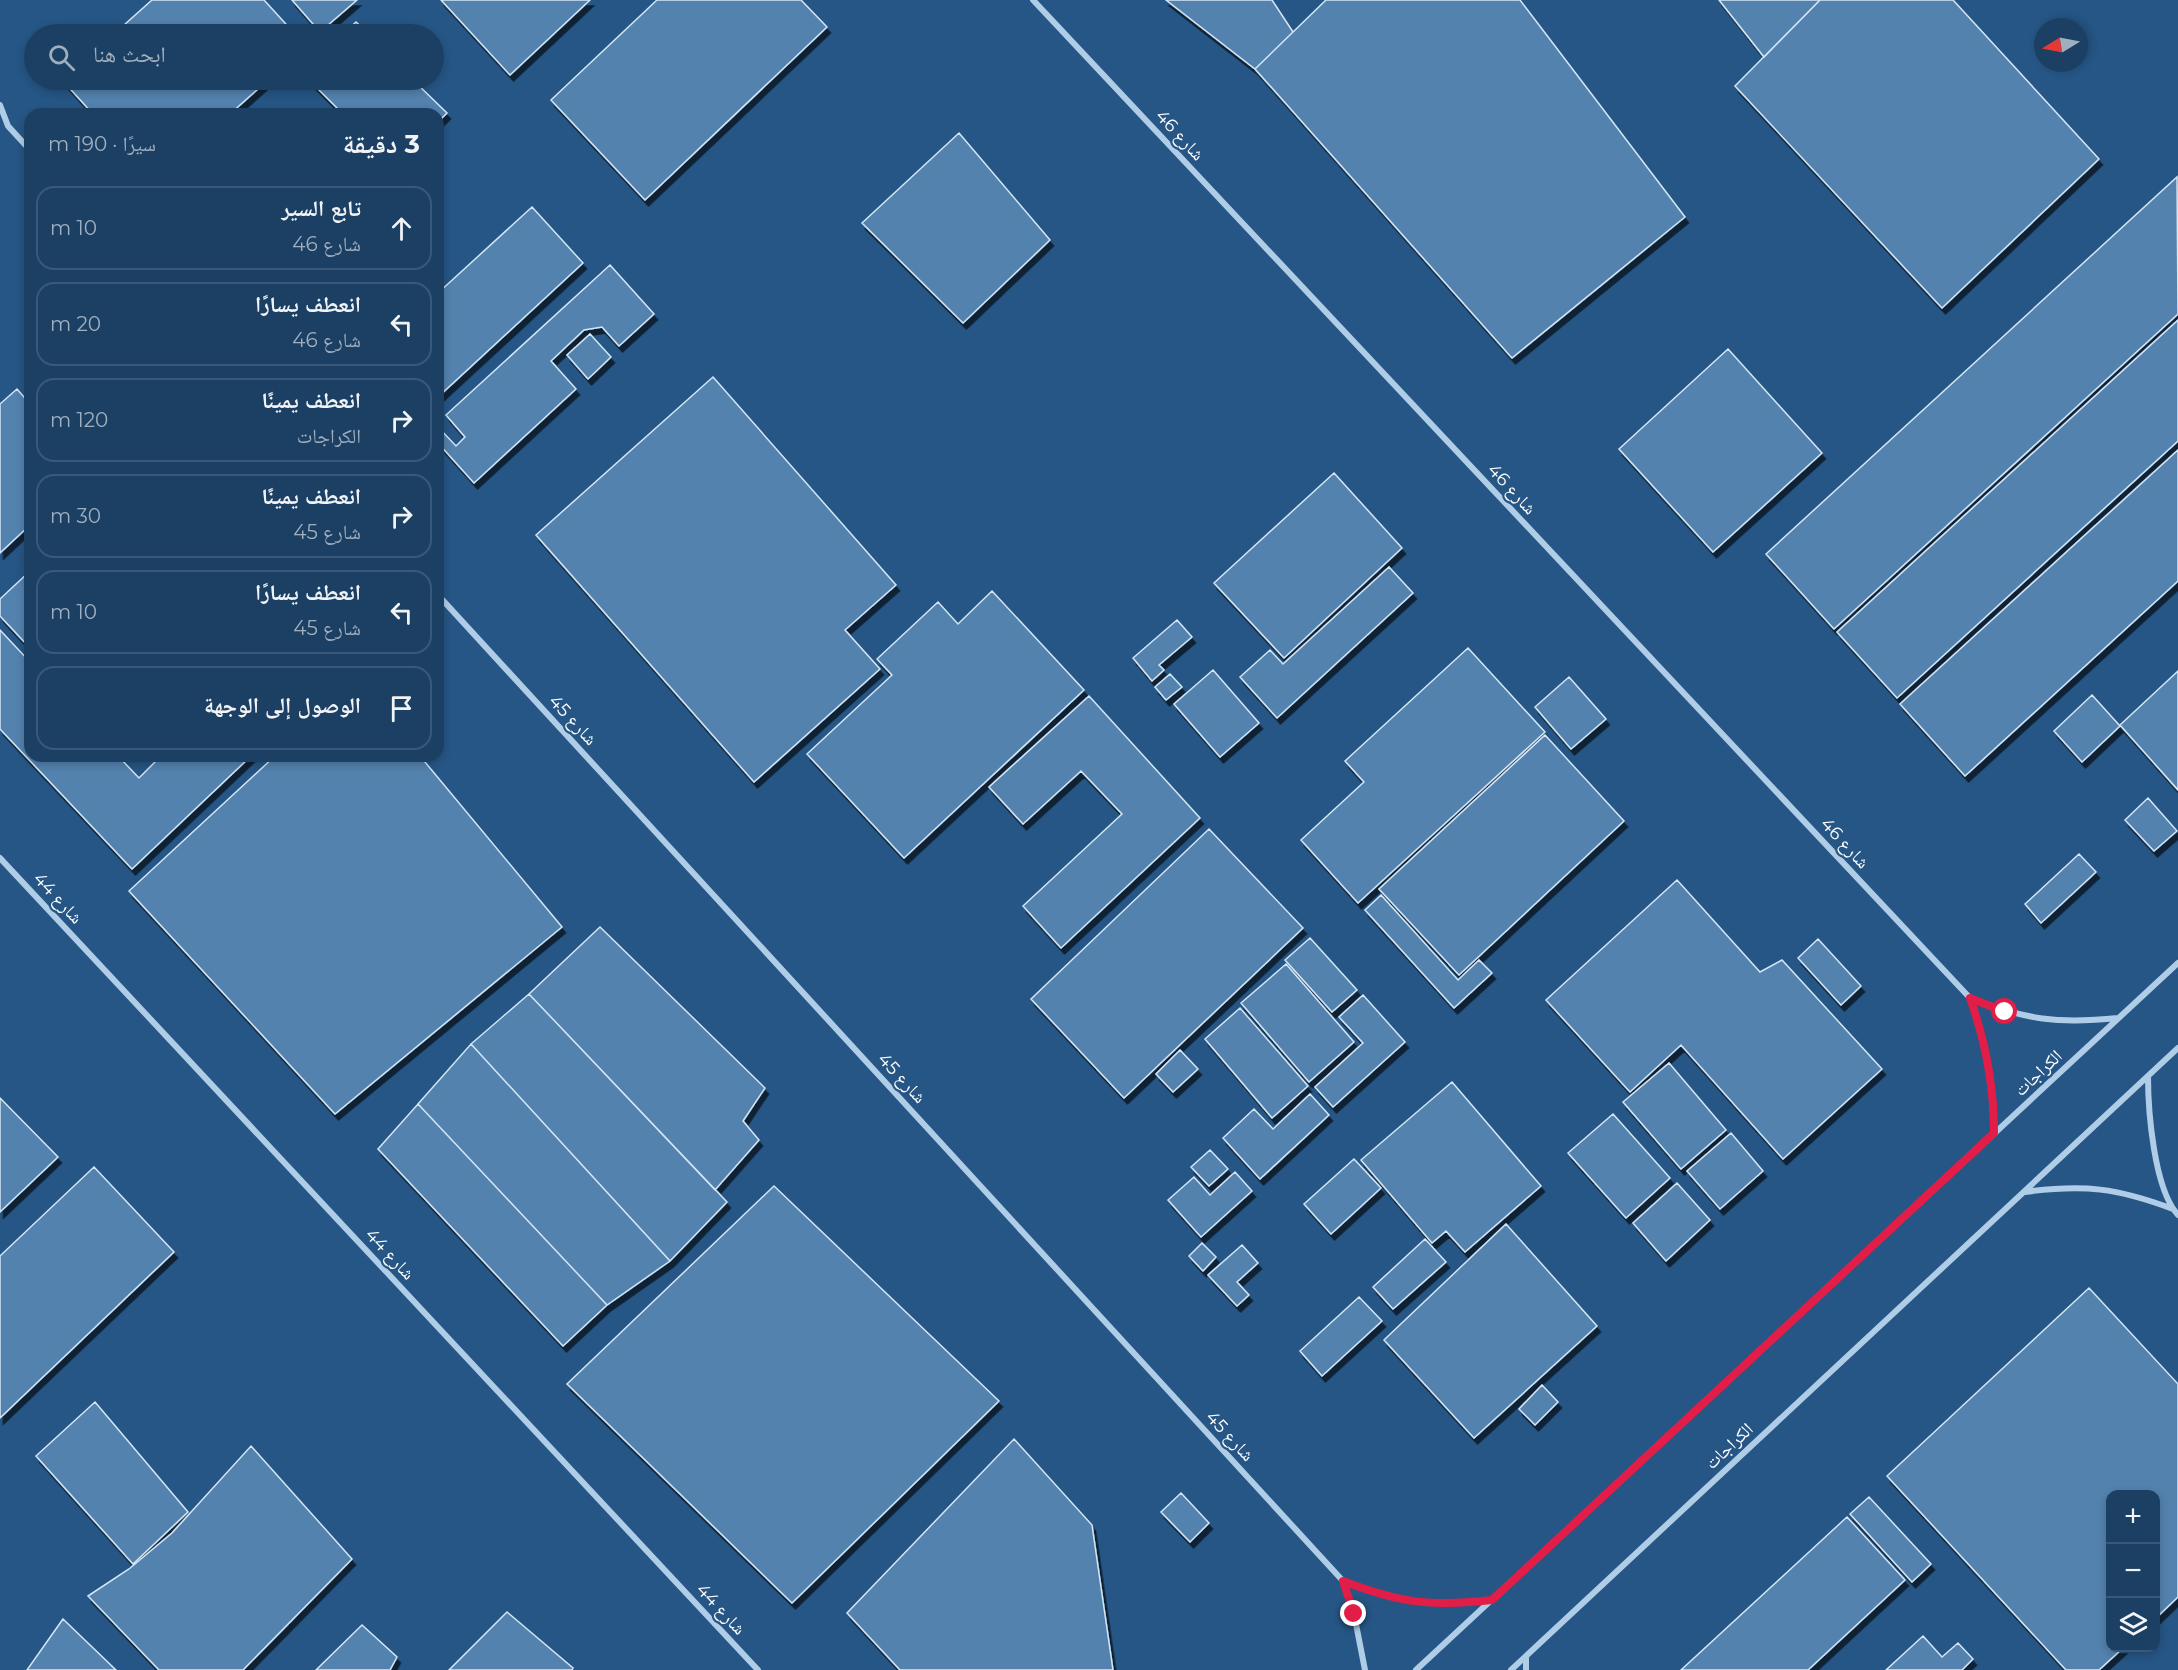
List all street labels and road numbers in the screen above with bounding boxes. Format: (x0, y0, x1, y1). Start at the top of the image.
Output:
street label: شارع 46 (1151, 105, 1209, 165)
street label: شارع 46 (1483, 459, 1541, 519)
street label: شارع 45 (544, 690, 602, 750)
street label: شارع 46 (1816, 813, 1874, 873)
street label: شارع 44 (29, 868, 87, 928)
street label: الكراجات (2009, 1045, 2067, 1101)
street label: شارع 45 (873, 1048, 931, 1108)
street label: شارع 44 (361, 1224, 419, 1284)
street label: شارع 45 (1201, 1406, 1259, 1466)
street label: الكراجات (1700, 1418, 1758, 1474)
street label: شارع 44 (692, 1579, 750, 1639)

